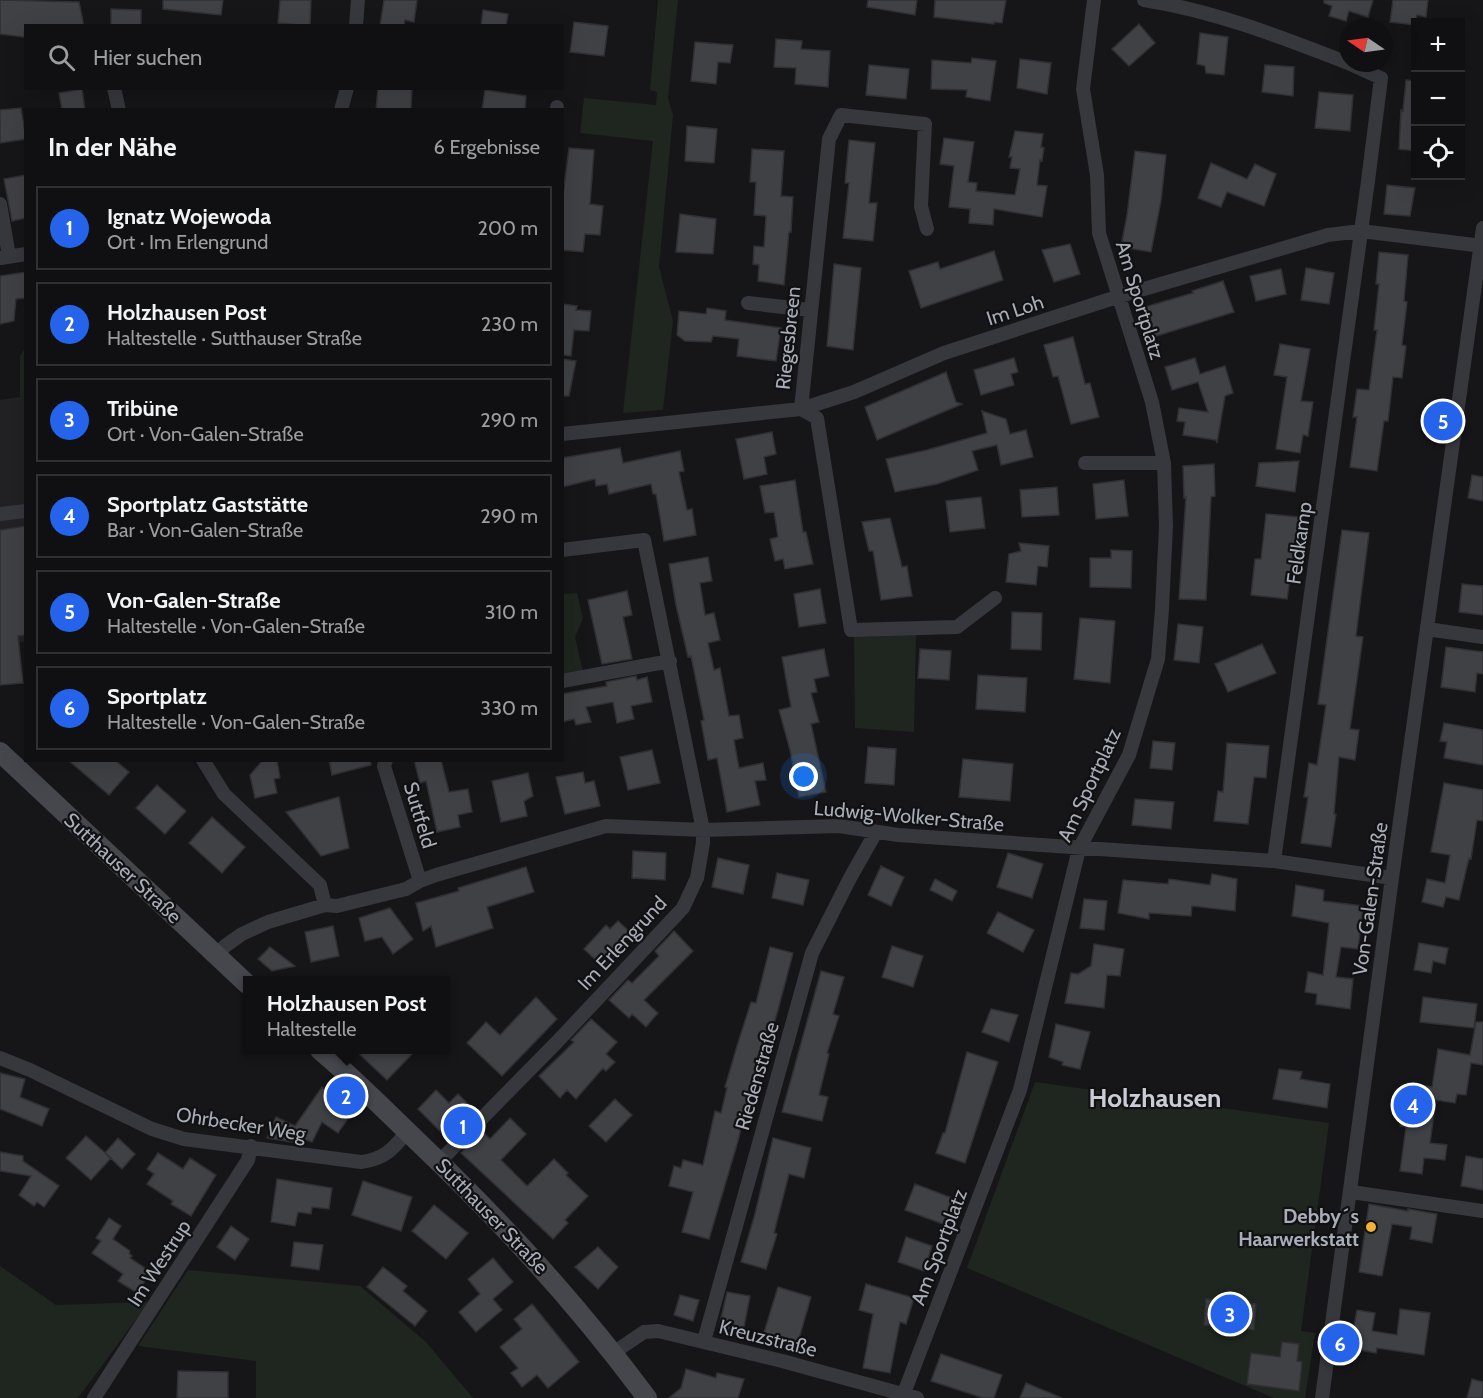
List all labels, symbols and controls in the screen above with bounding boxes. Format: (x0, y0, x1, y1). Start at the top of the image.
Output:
north arrow (1339, 18, 1393, 72)
map controls (1411, 18, 1465, 180)
button: + (1411, 18, 1465, 72)
search box (24, 24, 564, 90)
icon: search (45, 41, 78, 74)
text: Hier suchen (93, 44, 202, 71)
button: − (1411, 72, 1465, 126)
button: locate (1411, 126, 1465, 180)
text: In der Nähe (48, 131, 177, 163)
text: 6 Ergebnisse (434, 135, 540, 159)
text: Ignatz Wojewoda (107, 203, 271, 230)
text: 1 (66, 216, 73, 240)
text: 200 m (478, 216, 538, 240)
text: Ort · Im Erlengrund (107, 230, 268, 254)
street label: Am Sportplatz (1111, 238, 1169, 362)
street label: Riegesbreen (771, 285, 805, 391)
street label: Im Loh (983, 290, 1047, 330)
text: Holzhausen Post (107, 299, 267, 326)
text: 2 (64, 312, 75, 336)
text: 230 m (481, 312, 538, 336)
text: Haltestelle · Sutthauser Straße (107, 326, 362, 350)
text: Tribüne (107, 395, 178, 422)
pin: 5 (1424, 398, 1462, 444)
text: 3 (64, 408, 75, 432)
text: 290 m (480, 408, 538, 432)
text: Ort · Von-Galen-Straße (107, 422, 304, 446)
text: Sportplatz Gaststätte (107, 491, 308, 518)
street label: Feldkamp (1281, 500, 1317, 586)
text: 4 (63, 504, 76, 528)
text: 290 m (480, 504, 538, 528)
text: Bar · Von-Galen-Straße (107, 518, 303, 542)
text: Von-Galen-Straße (107, 587, 281, 614)
text: 5 (64, 600, 75, 624)
text: 310 m (485, 600, 538, 624)
text: Haltestelle · Von-Galen-Straße (107, 614, 365, 638)
text: Sportplatz (107, 683, 207, 710)
text: 6 (64, 696, 75, 720)
text: 330 m (480, 696, 538, 720)
text: Haltestelle · Von-Galen-Straße (107, 710, 365, 734)
street label: Am Sportplatz (1052, 724, 1126, 846)
your location (789, 762, 818, 791)
street label: Suttfeld (399, 779, 441, 851)
street label: Ludwig-Wolker-Straße (813, 796, 1005, 836)
street label: Sutthauser Straße (59, 808, 187, 928)
street label: Von-Galen-Straße (1347, 821, 1393, 977)
street label: Im Erlengrund (573, 891, 671, 995)
popup (243, 976, 450, 1054)
text: Holzhausen Post (267, 990, 426, 1017)
text: Haltestelle (267, 1017, 357, 1041)
street label: Riedenstraße (730, 1019, 784, 1133)
pin: 2 (326, 1074, 366, 1118)
district label: Holzhausen (1089, 1082, 1221, 1114)
pin: 4 (1394, 1082, 1432, 1128)
street label: Ohrbecker Weg (175, 1102, 308, 1146)
pin: 1 (444, 1104, 482, 1148)
street label: Sutthauser Straße (431, 1153, 553, 1279)
street label: Am Sportplatz (906, 1185, 972, 1309)
place label: Debby´s Haarwerkstatt (1238, 1204, 1359, 1251)
street label: Im Westrup (122, 1215, 196, 1311)
marker: Debby´s Haarwerkstatt (1364, 1220, 1378, 1234)
pin: 3 (1210, 1292, 1250, 1336)
street label: Kreuzstraße (717, 1314, 819, 1362)
pin: 6 (1320, 1320, 1360, 1366)

